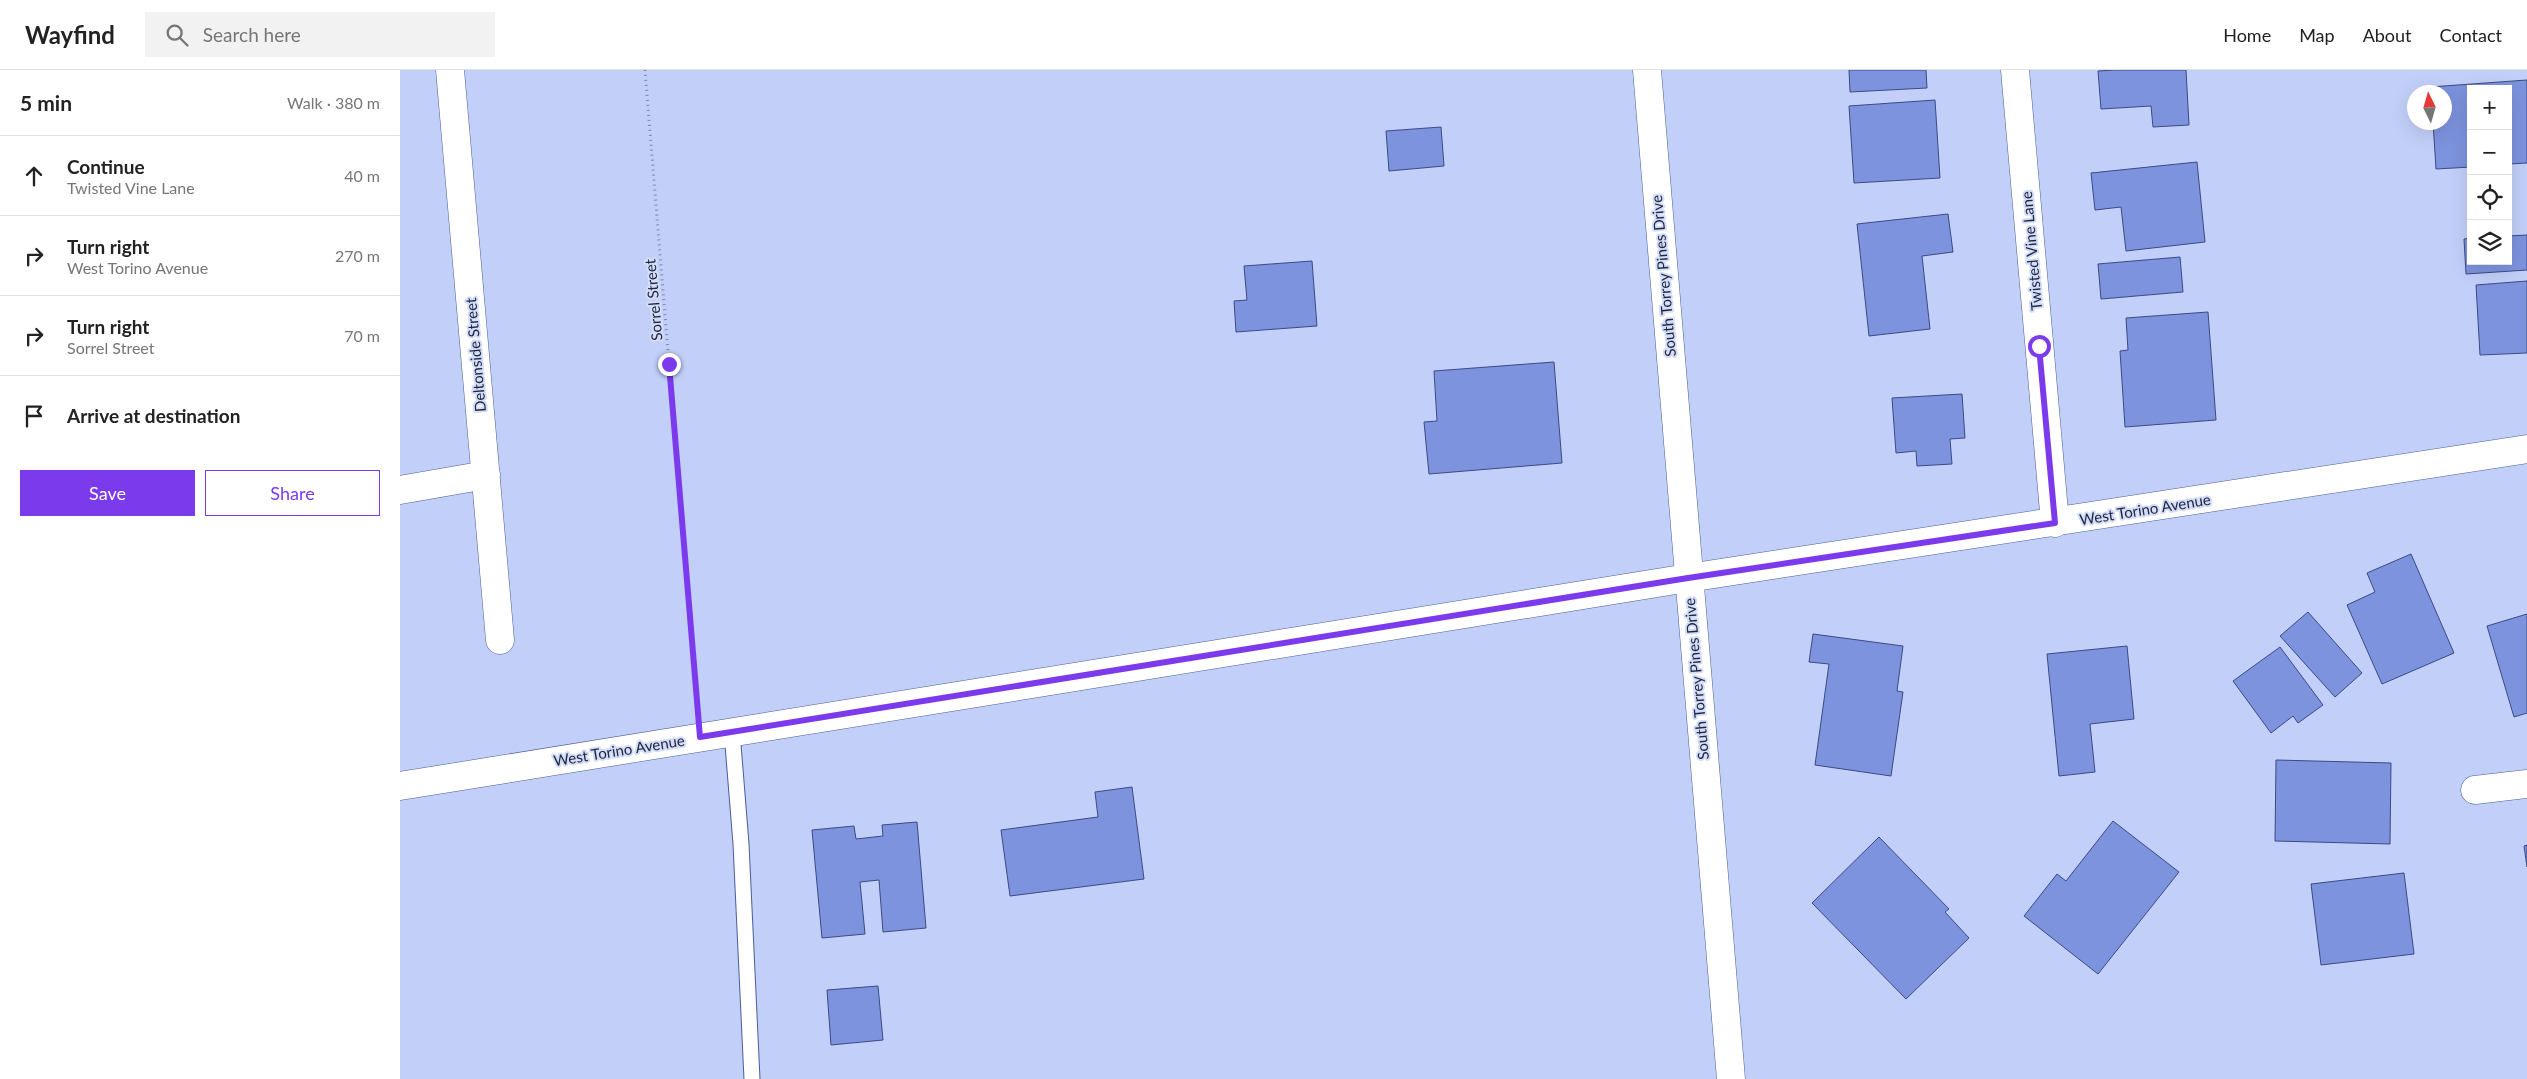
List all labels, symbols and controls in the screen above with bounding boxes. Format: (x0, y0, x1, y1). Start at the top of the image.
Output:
search box (145, 12, 495, 57)
text: Wayfind (25, 20, 115, 49)
icon: search (163, 21, 191, 49)
text: Search here (203, 23, 301, 46)
text: Home (2223, 24, 2271, 46)
text: Map (2299, 24, 2335, 46)
text: About (2363, 24, 2412, 46)
text: Contact (2440, 24, 2502, 46)
north arrow (2407, 85, 2452, 130)
map controls (2467, 85, 2512, 265)
button: + (2467, 85, 2512, 130)
text: 5 min (20, 90, 72, 115)
text: Walk · 380 m (287, 93, 380, 112)
button: − (2467, 130, 2512, 175)
text: Continue (67, 155, 145, 178)
icon: ahead (20, 162, 48, 190)
text: 40 m (344, 166, 380, 185)
button: locate (2467, 175, 2512, 220)
text: Twisted Vine Lane (67, 178, 195, 197)
street label: Twisted Vine Lane (2017, 191, 2045, 311)
street label: South Torrey Pines Drive (1647, 194, 1679, 358)
button: layers (2467, 220, 2512, 265)
text: Turn right (67, 235, 149, 258)
icon: right (20, 242, 48, 270)
text: 270 m (335, 246, 380, 265)
text: West Torino Avenue (67, 258, 208, 277)
street label: Sorrel Street (640, 258, 666, 342)
street label: Deltonside Street (461, 296, 489, 413)
text: Turn right (67, 315, 149, 338)
icon: right (20, 322, 48, 350)
text: 70 m (344, 326, 380, 345)
route start (2028, 335, 2051, 358)
text: Sorrel Street (67, 338, 154, 357)
route end (658, 353, 681, 376)
icon: arrive (20, 402, 48, 430)
text: Arrive at destination (67, 404, 240, 427)
button: Save (20, 470, 195, 516)
button: Share (205, 470, 380, 516)
street label: West Torino Avenue (2078, 490, 2212, 528)
street label: South Torrey Pines Drive (1680, 597, 1712, 761)
street label: West Torino Avenue (552, 731, 686, 769)

